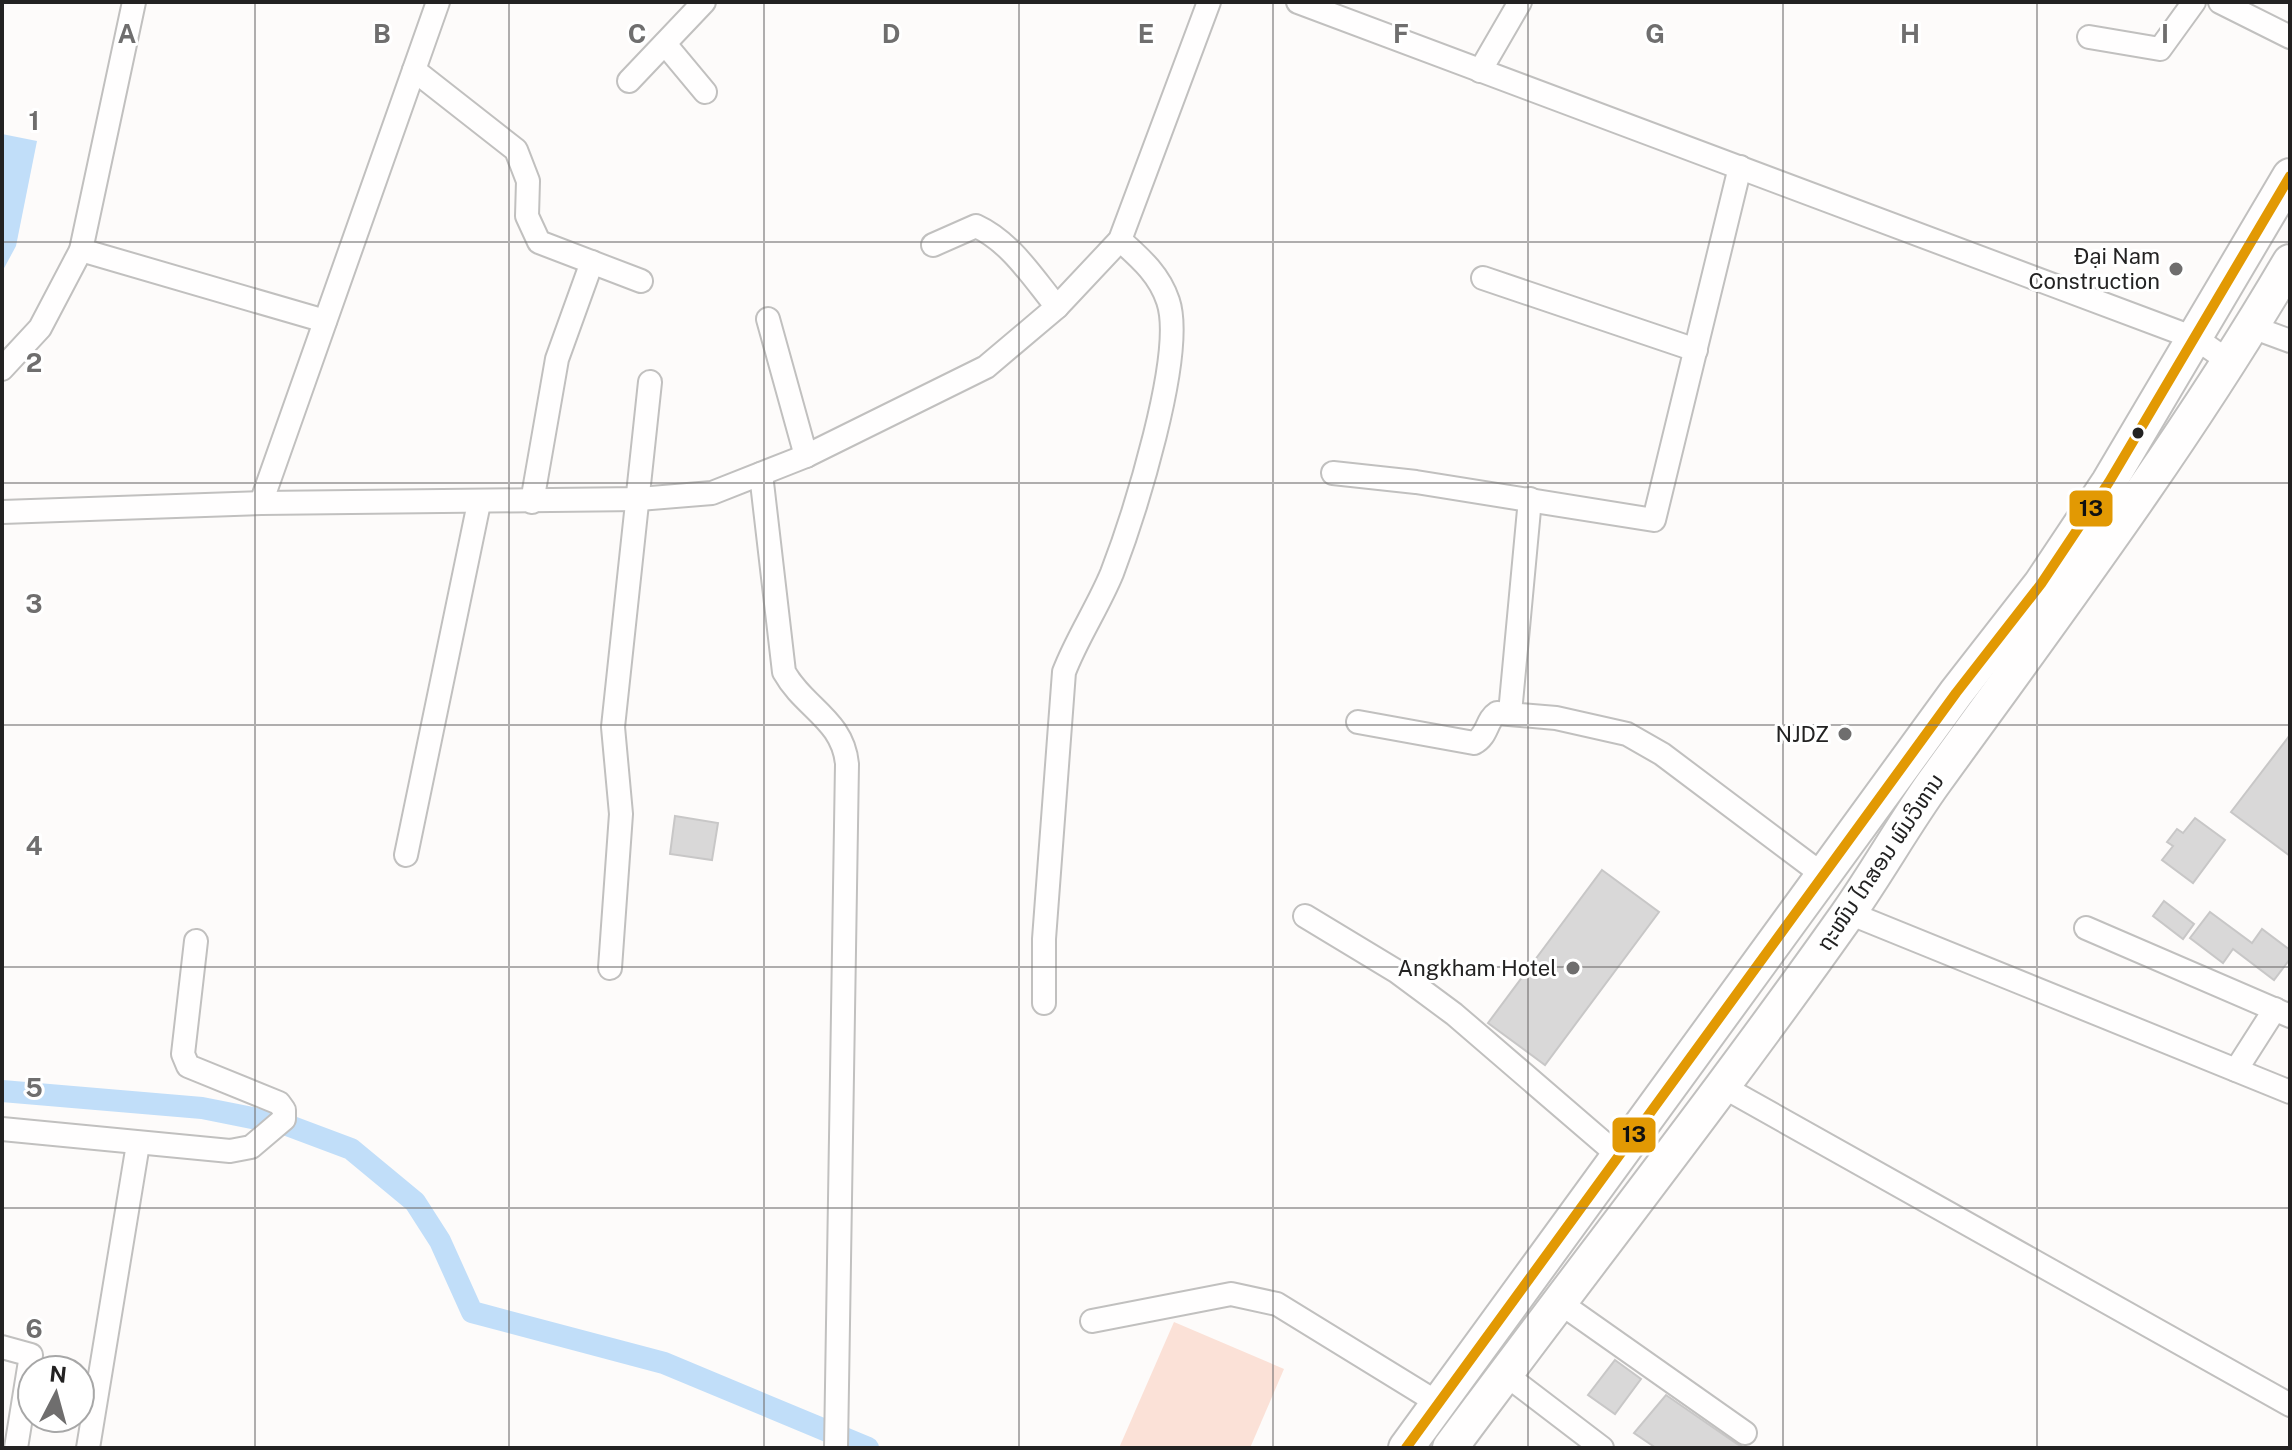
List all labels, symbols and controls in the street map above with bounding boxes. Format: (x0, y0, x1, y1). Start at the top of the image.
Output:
text: A (118, 18, 137, 49)
text: B (373, 18, 391, 49)
text: C (628, 18, 646, 49)
text: D (882, 18, 900, 49)
text: E (1138, 18, 1154, 49)
text: F (1393, 18, 1409, 49)
text: G (1645, 18, 1665, 49)
text: H (1900, 18, 1920, 49)
text: I (2161, 18, 2169, 49)
text: 1 (28, 105, 40, 136)
place label: Đại Nam Construction (2028, 243, 2160, 294)
marker: Đại Nam Construction (2167, 260, 2185, 278)
text: 2 (26, 347, 42, 378)
unlabelled marker (2130, 425, 2146, 441)
line badge: 13 (2068, 489, 2114, 528)
text: 13 (2079, 495, 2103, 521)
text: 3 (25, 588, 43, 619)
place label: NJDZ (1775, 721, 1829, 747)
marker: NJDZ (1836, 725, 1854, 743)
street label: ຖະໜົນ ໄກສອນ ພົມວິຫານ (1811, 768, 1949, 956)
text: 4 (25, 830, 43, 861)
place label: Angkham Hotel (1397, 955, 1557, 981)
marker: Angkham Hotel (1564, 959, 1582, 977)
text: 5 (25, 1072, 43, 1103)
line badge: 13 (1611, 1116, 1657, 1154)
text: 13 (1622, 1121, 1646, 1147)
text: 6 (25, 1313, 43, 1344)
north arrow (16, 1354, 96, 1434)
text: N (48, 1360, 68, 1388)

